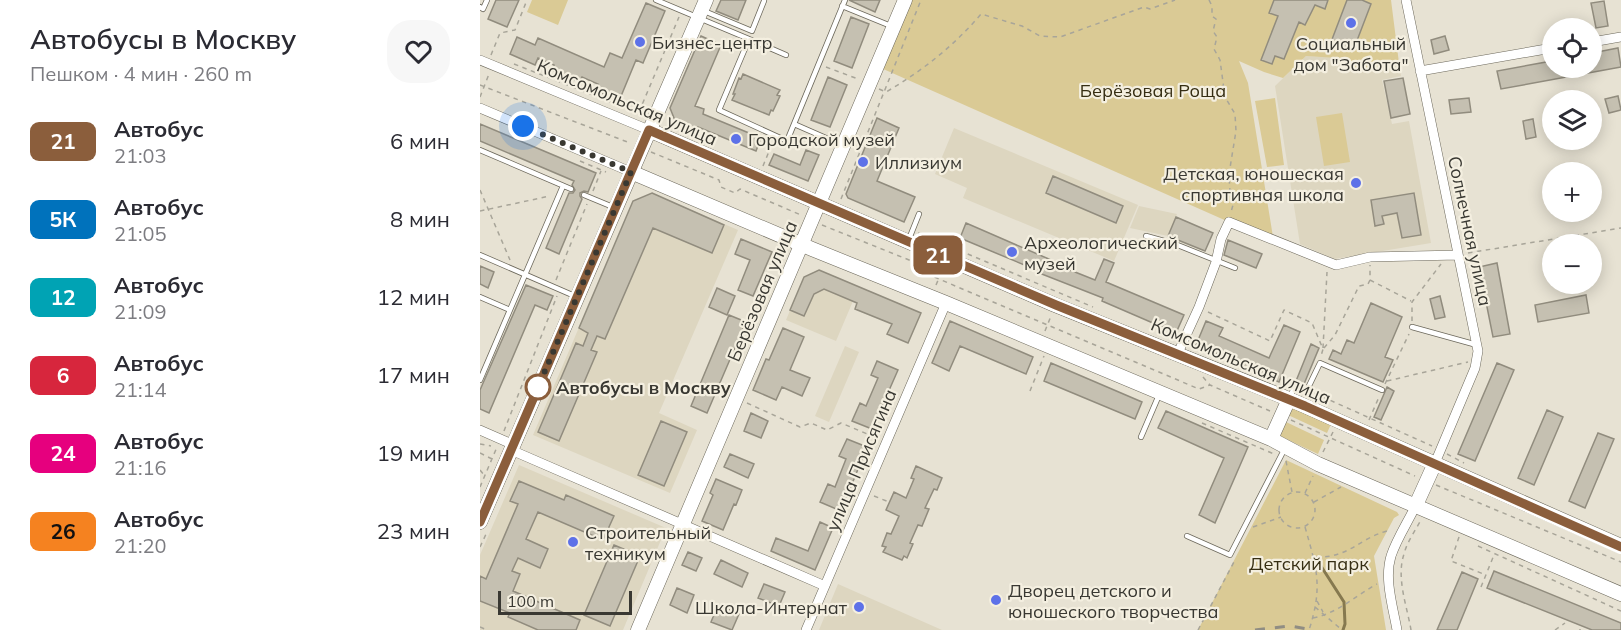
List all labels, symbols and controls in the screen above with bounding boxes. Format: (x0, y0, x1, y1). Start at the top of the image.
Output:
marker: Социальный дом "Забота" (1344, 16, 1358, 30)
map controls (1542, 18, 1602, 294)
button: locate (1542, 18, 1602, 78)
button: heart (387, 20, 450, 83)
text: Автобусы в Москву (30, 21, 296, 56)
place label: Бизнес-центр (652, 31, 772, 54)
place label: Социальный дом "Забота" (1293, 32, 1409, 76)
marker: Бизнес-центр (633, 35, 647, 49)
street label: Комсомольская улица (533, 54, 721, 150)
text: Пешком · 4 мин · 260 m (30, 61, 252, 86)
park label: Берёзовая Роща (1080, 79, 1226, 102)
button: layers (1542, 90, 1602, 150)
your location (508, 111, 538, 141)
text: Автобус (114, 115, 204, 143)
text: 6 мин (390, 127, 450, 155)
text: 21 (50, 128, 76, 154)
place label: Городской музей (748, 128, 895, 151)
marker: Городской музей (729, 132, 743, 146)
text: 21:03 (114, 143, 167, 168)
place label: Иллизиум (875, 151, 962, 174)
street label: Солнечная улица (1443, 154, 1497, 308)
marker: Иллизиум (856, 155, 870, 169)
place label: Детская, юношеская спортивная школа (1163, 162, 1344, 206)
button: + (1542, 162, 1602, 222)
marker: Детская, юношеская спортивная школа (1349, 176, 1363, 190)
text: Автобус (114, 193, 204, 221)
text: 8 мин (390, 205, 450, 233)
text: 5К (49, 206, 77, 232)
street label: Берёзовая улица (722, 217, 802, 365)
text: 21:05 (114, 221, 167, 246)
place label: Археологический музей (1024, 231, 1178, 275)
button: − (1542, 234, 1602, 294)
line badge: 21 (911, 236, 965, 274)
text: 21 (925, 242, 951, 268)
marker: Археологический музей (1005, 245, 1019, 259)
text: Автобус (114, 271, 204, 299)
text: 12 мин (377, 283, 450, 311)
text: 12 (50, 284, 76, 310)
text: 21:09 (114, 299, 167, 324)
street label: Комсомольская улица (1147, 313, 1335, 409)
text: Автобус (114, 349, 204, 377)
text: 17 мин (377, 361, 450, 389)
text: 6 (57, 362, 69, 388)
marker: Автобусы в Москву (525, 374, 551, 400)
place label: Автобусы в Москву (556, 376, 731, 399)
text: 21:14 (114, 377, 167, 402)
street label: улица Присягина (821, 386, 901, 534)
text: Автобус (114, 427, 204, 455)
text: 19 мин (377, 439, 450, 467)
text: 24 (50, 440, 76, 466)
text: 21:16 (114, 455, 167, 480)
text: Автобус (114, 505, 204, 533)
text: 23 мин (377, 517, 450, 545)
text: 26 (50, 518, 76, 544)
place label: Строительный техникум (585, 521, 711, 565)
text: 21:20 (114, 533, 167, 558)
marker: Строительный техникум (566, 535, 580, 549)
park label: Детский парк (1249, 552, 1369, 575)
place label: Дворец детского и юношеского творчества (1008, 579, 1219, 623)
scale bar (498, 588, 632, 616)
text: 100 m (507, 591, 554, 611)
marker: Дворец детского и юношеского творчества (989, 593, 1003, 607)
place label: Школа-Интернат (695, 596, 848, 619)
marker: Школа-Интернат (852, 600, 866, 614)

